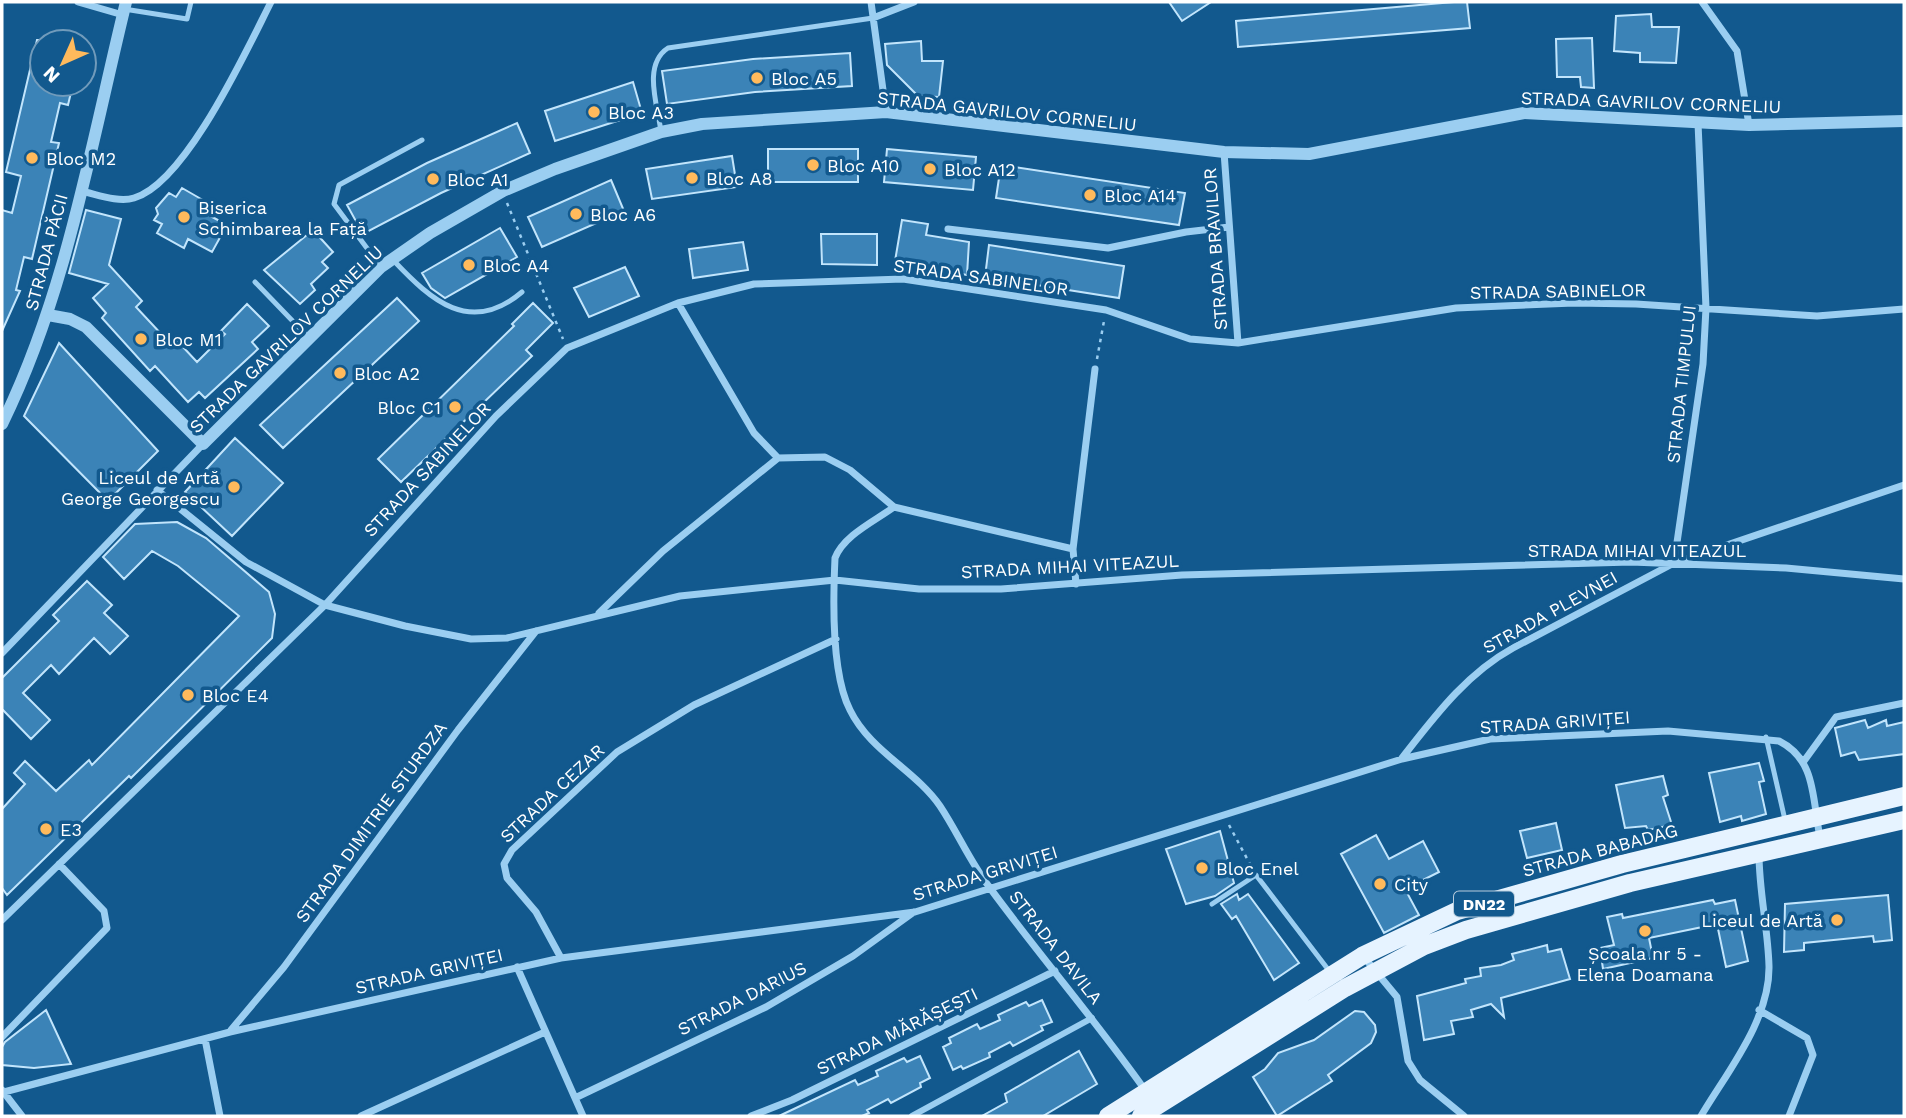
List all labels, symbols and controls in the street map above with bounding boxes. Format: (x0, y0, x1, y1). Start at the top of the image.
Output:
north arrow (28, 28, 98, 98)
text: N (38, 62, 64, 88)
place label: Bloc A5 (771, 68, 837, 89)
marker: Bloc A5 (749, 70, 765, 86)
street label: STRADA GAVRILOV CORNELIU (876, 87, 1138, 135)
street label: STRADA GAVRILOV CORNELIU (1520, 87, 1782, 117)
place label: Bloc A3 (608, 102, 674, 123)
marker: Bloc A3 (586, 104, 602, 120)
place label: Bloc M2 (46, 148, 116, 169)
marker: Bloc M2 (24, 150, 40, 166)
place label: Bloc A10 (827, 155, 899, 176)
marker: Bloc A10 (805, 157, 821, 173)
place label: Bloc A12 (944, 159, 1016, 180)
marker: Bloc A12 (922, 161, 938, 177)
street label: STRADA BRAVILOR (1199, 167, 1231, 331)
place label: Bloc A8 (706, 168, 773, 189)
place label: Bloc A1 (447, 169, 508, 190)
marker: Bloc A8 (684, 170, 700, 186)
marker: Bloc A1 (425, 171, 441, 187)
place label: Bloc A14 (1104, 185, 1176, 206)
marker: Bloc A14 (1082, 187, 1098, 203)
street label: STRADA PĂCII (20, 191, 72, 313)
place label: Biserica Schimbarea la Față (198, 197, 367, 239)
place label: Bloc A6 (590, 204, 656, 225)
marker: Bloc A6 (568, 206, 584, 222)
marker: Biserica Schimbarea la Față (176, 209, 192, 225)
street label: STRADA GAVRILOV CORNELIU (185, 241, 387, 437)
street label: STRADA SABINELOR (892, 254, 1070, 300)
place label: Bloc A4 (483, 255, 549, 276)
marker: Bloc A4 (461, 257, 477, 273)
street label: STRADA SABINELOR (1470, 279, 1646, 303)
street label: STRADA TIMPULUI (1662, 304, 1700, 464)
place label: Bloc M1 (155, 329, 222, 350)
marker: Bloc M1 (133, 331, 149, 347)
place label: Bloc A2 (354, 363, 420, 384)
marker: Bloc A2 (332, 365, 348, 381)
street label: STRADA SABINELOR (359, 397, 495, 541)
place label: Bloc C1 (377, 397, 441, 418)
marker: Bloc C1 (447, 399, 463, 415)
place label: Liceul de Artă George Georgescu (61, 467, 220, 509)
marker: Liceul de Artă George Georgescu (226, 479, 242, 495)
street label: STRADA MIHAI VITEAZUL (1528, 540, 1746, 561)
street label: STRADA MIHAI VITEAZUL (960, 550, 1180, 582)
street label: STRADA PLEVNEI (1479, 566, 1621, 658)
place label: Bloc E4 (202, 685, 269, 706)
marker: Bloc E4 (180, 687, 196, 703)
street label: STRADA GRIVIȚEI (1479, 706, 1631, 738)
street label: STRADA DIMITRIE STURDZA (291, 717, 451, 926)
street label: STRADA CEZAR (496, 739, 608, 847)
place label: E3 (60, 819, 82, 840)
street label: STRADA BABADAG (1520, 819, 1680, 881)
marker: E3 (38, 821, 54, 837)
street label: STRADA GRIVIȚEI (910, 841, 1060, 905)
place label: Bloc Enel (1216, 858, 1299, 879)
marker: Bloc Enel (1194, 860, 1210, 876)
place label: City (1394, 874, 1429, 895)
marker: City (1372, 876, 1388, 892)
street label: STRADA DAVILA (1005, 886, 1107, 1008)
road number: DN22 (1454, 891, 1514, 916)
place label: Liceul de Artă (1701, 910, 1823, 931)
marker: Liceul de Artă (1829, 912, 1845, 928)
marker: Școala nr 5 - Elena Doamana (1637, 923, 1653, 939)
place label: Școala nr 5 - Elena Doamana (1576, 943, 1714, 985)
street label: STRADA GRIVIȚEI (353, 944, 505, 998)
street label: STRADA DARIUS (674, 956, 810, 1040)
street label: STRADA MĂRĂȘEȘTI (813, 983, 981, 1079)

